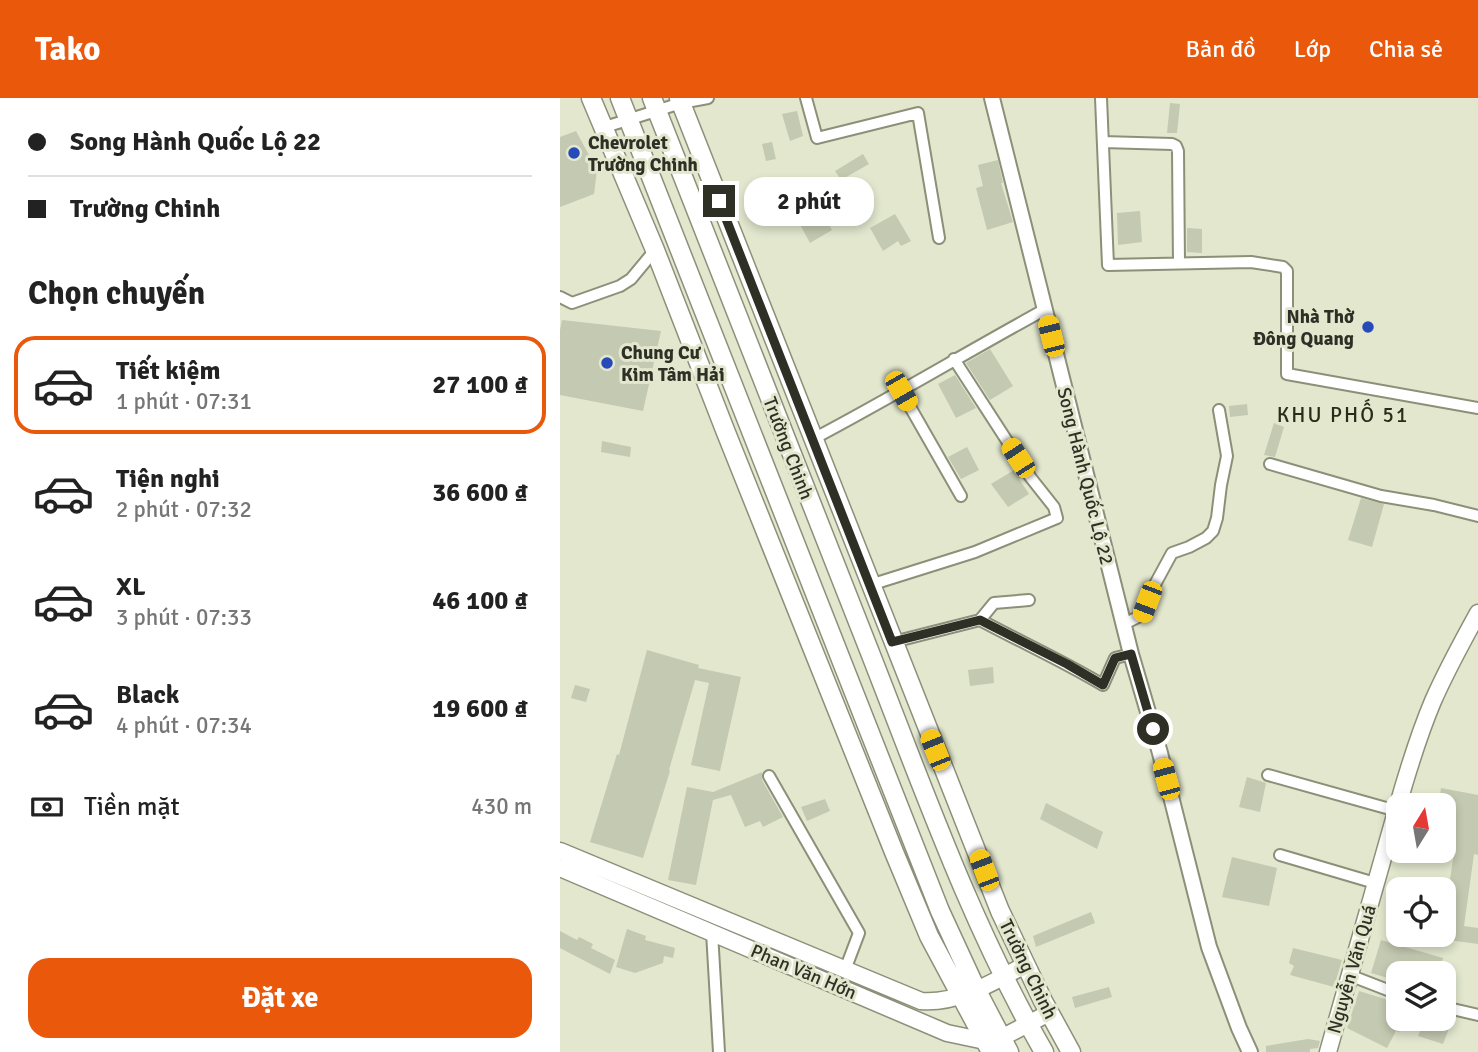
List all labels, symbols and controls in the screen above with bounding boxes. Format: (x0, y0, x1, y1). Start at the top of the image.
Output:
text: Tako (35, 29, 100, 70)
text: Bản đồ (1185, 34, 1256, 64)
text: Lớp (1294, 34, 1331, 64)
text: Chia sẻ (1369, 34, 1443, 64)
text: Song Hành Quốc Lộ 22 (70, 126, 321, 158)
place label: Chevrolet Trường Chinh (588, 131, 698, 177)
marker: Chevrolet Trường Chinh (566, 145, 582, 161)
callout: 2 phút (744, 176, 873, 226)
route end (703, 185, 735, 217)
text: 2 phút (777, 187, 841, 216)
text: Trường Chinh (70, 193, 220, 225)
text: Chọn chuyến (28, 274, 205, 313)
place label: Nhà Thờ Đông Quang (1253, 305, 1355, 351)
car (1036, 313, 1067, 359)
marker: Nhà Thờ Đông Quang (1360, 319, 1376, 335)
place label: Chung Cư Kim Tâm Hải (621, 341, 725, 387)
icon: car (32, 354, 95, 417)
text: Tiết kiệm (116, 355, 221, 387)
marker: Chung Cư Kim Tâm Hải (599, 355, 615, 371)
car (882, 368, 921, 414)
text: 27 100 ₫ (432, 369, 528, 401)
street label: Song Hành Quốc Lộ 22 (1051, 385, 1119, 567)
text: 1 phút · 07:31 (116, 387, 252, 416)
street label: Trường Chinh (758, 394, 819, 503)
district label: KHU PHỐ 51 (1277, 398, 1409, 428)
car (998, 435, 1039, 481)
icon: car (32, 462, 95, 525)
text: Tiện nghi (116, 463, 220, 495)
text: 36 600 ₫ (432, 477, 528, 509)
text: 2 phút · 07:32 (116, 495, 252, 524)
icon: car (32, 570, 95, 633)
text: XL (116, 571, 146, 603)
car (1130, 579, 1165, 625)
text: 46 100 ₫ (432, 585, 528, 617)
text: 3 phút · 07:33 (116, 603, 252, 632)
icon: car (32, 678, 95, 741)
text: Black (116, 679, 179, 711)
text: 19 600 ₫ (432, 693, 528, 725)
text: 4 phút · 07:34 (116, 711, 252, 740)
route start (1137, 713, 1169, 745)
car (918, 727, 953, 773)
car (1151, 756, 1182, 802)
icon: cash (28, 788, 66, 826)
text: Tiền mặt (84, 791, 179, 823)
text: 430 m (471, 792, 532, 821)
north arrow (1386, 793, 1456, 863)
map controls (1386, 793, 1456, 1031)
car (967, 847, 1002, 893)
button: locate (1386, 877, 1456, 947)
street label: Nguyễn Văn Quá (1322, 902, 1382, 1036)
street label: Trường Chinh (994, 916, 1063, 1023)
street label: Phan Văn Hớn (747, 939, 860, 1005)
button: Đặt xe (28, 958, 532, 1038)
button: layers (1386, 961, 1456, 1031)

